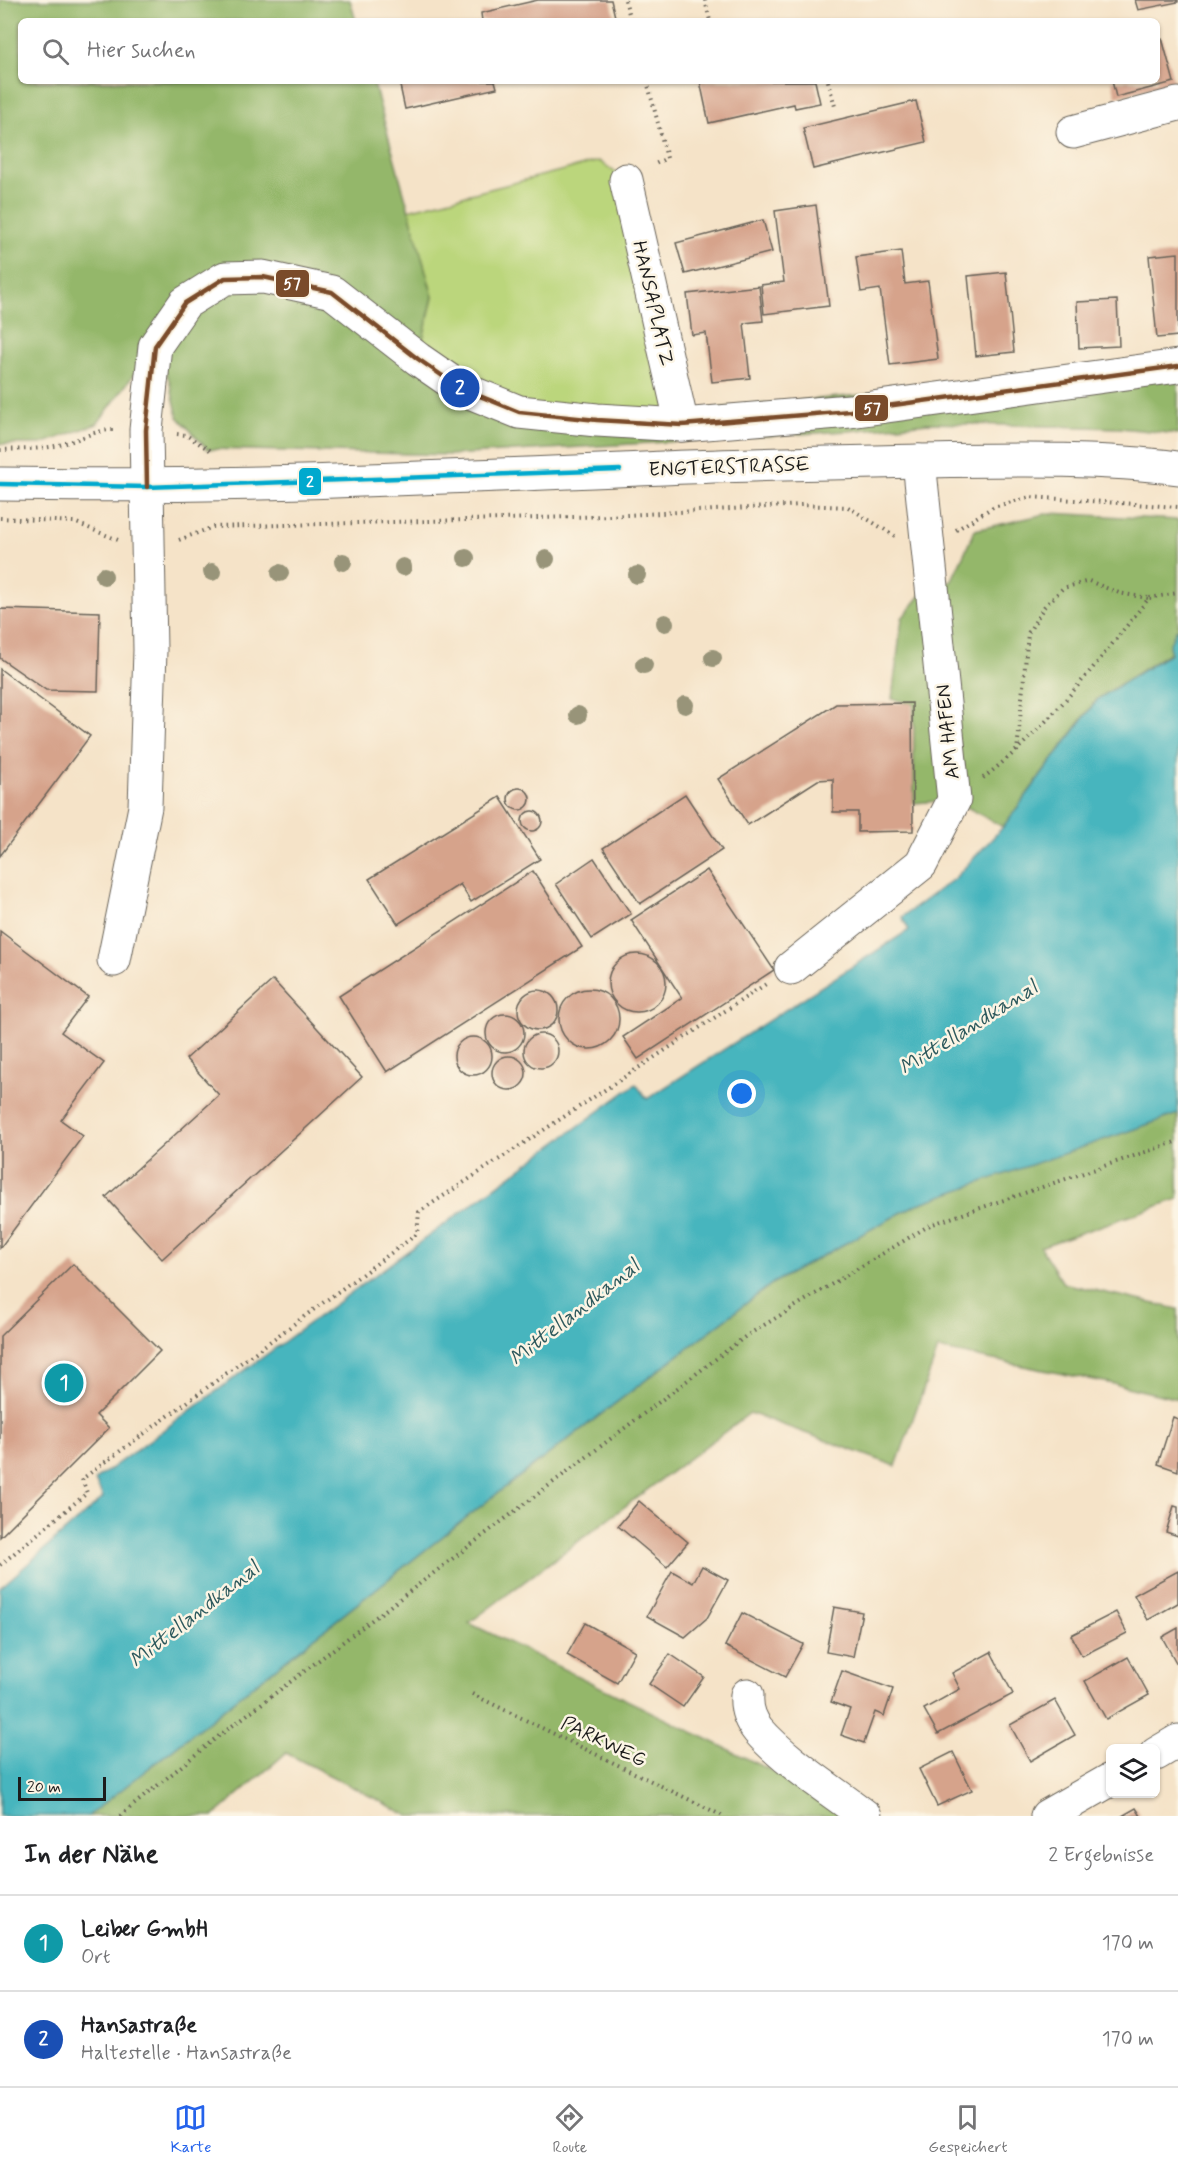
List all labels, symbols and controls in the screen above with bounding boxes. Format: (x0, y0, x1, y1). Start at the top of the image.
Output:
search box (18, 18, 1160, 84)
icon: search (39, 35, 72, 68)
text: Hier suchen (87, 37, 196, 65)
street label: HANSAPLATZ (625, 238, 680, 368)
line badge: 57 (275, 269, 310, 298)
text: 57 (283, 274, 301, 295)
pin: 2 (440, 366, 480, 410)
line badge: 57 (854, 394, 889, 422)
text: 57 (863, 399, 881, 420)
street label: ENGTERSTRASSE (648, 451, 810, 484)
line badge: 2 (298, 467, 322, 496)
text: 2 (306, 472, 314, 493)
street label: AM HAFEN (930, 683, 967, 781)
water label: Mittellandkanal (894, 973, 1045, 1082)
your location (727, 1079, 756, 1108)
water label: Mittellandkanal (504, 1252, 647, 1373)
pin: 1 (44, 1360, 84, 1406)
water label: Mittellandkanal (124, 1554, 267, 1675)
street label: PARKWEG (556, 1710, 650, 1775)
map controls (1106, 1744, 1160, 1798)
button: layers (1106, 1744, 1160, 1798)
scale bar (18, 1774, 106, 1802)
text: 20 m (27, 1777, 61, 1798)
text: In der Nähe (24, 1838, 158, 1872)
text: 2 Ergebnisse (1048, 1842, 1154, 1869)
text: Leiber GmbH (81, 1916, 208, 1944)
text: 1 (39, 1930, 48, 1957)
text: 170 m (1102, 1930, 1154, 1957)
text: Ort (81, 1944, 110, 1971)
text: Hansastraße (81, 2012, 197, 2040)
text: 2 (39, 2026, 48, 2053)
text: 170 m (1102, 2026, 1154, 2053)
text: Haltestelle · Hansastraße (81, 2040, 292, 2067)
tab: Karte (170, 2101, 211, 2158)
tab: Route (552, 2101, 587, 2158)
tab: Gespeichert (928, 2101, 1007, 2158)

